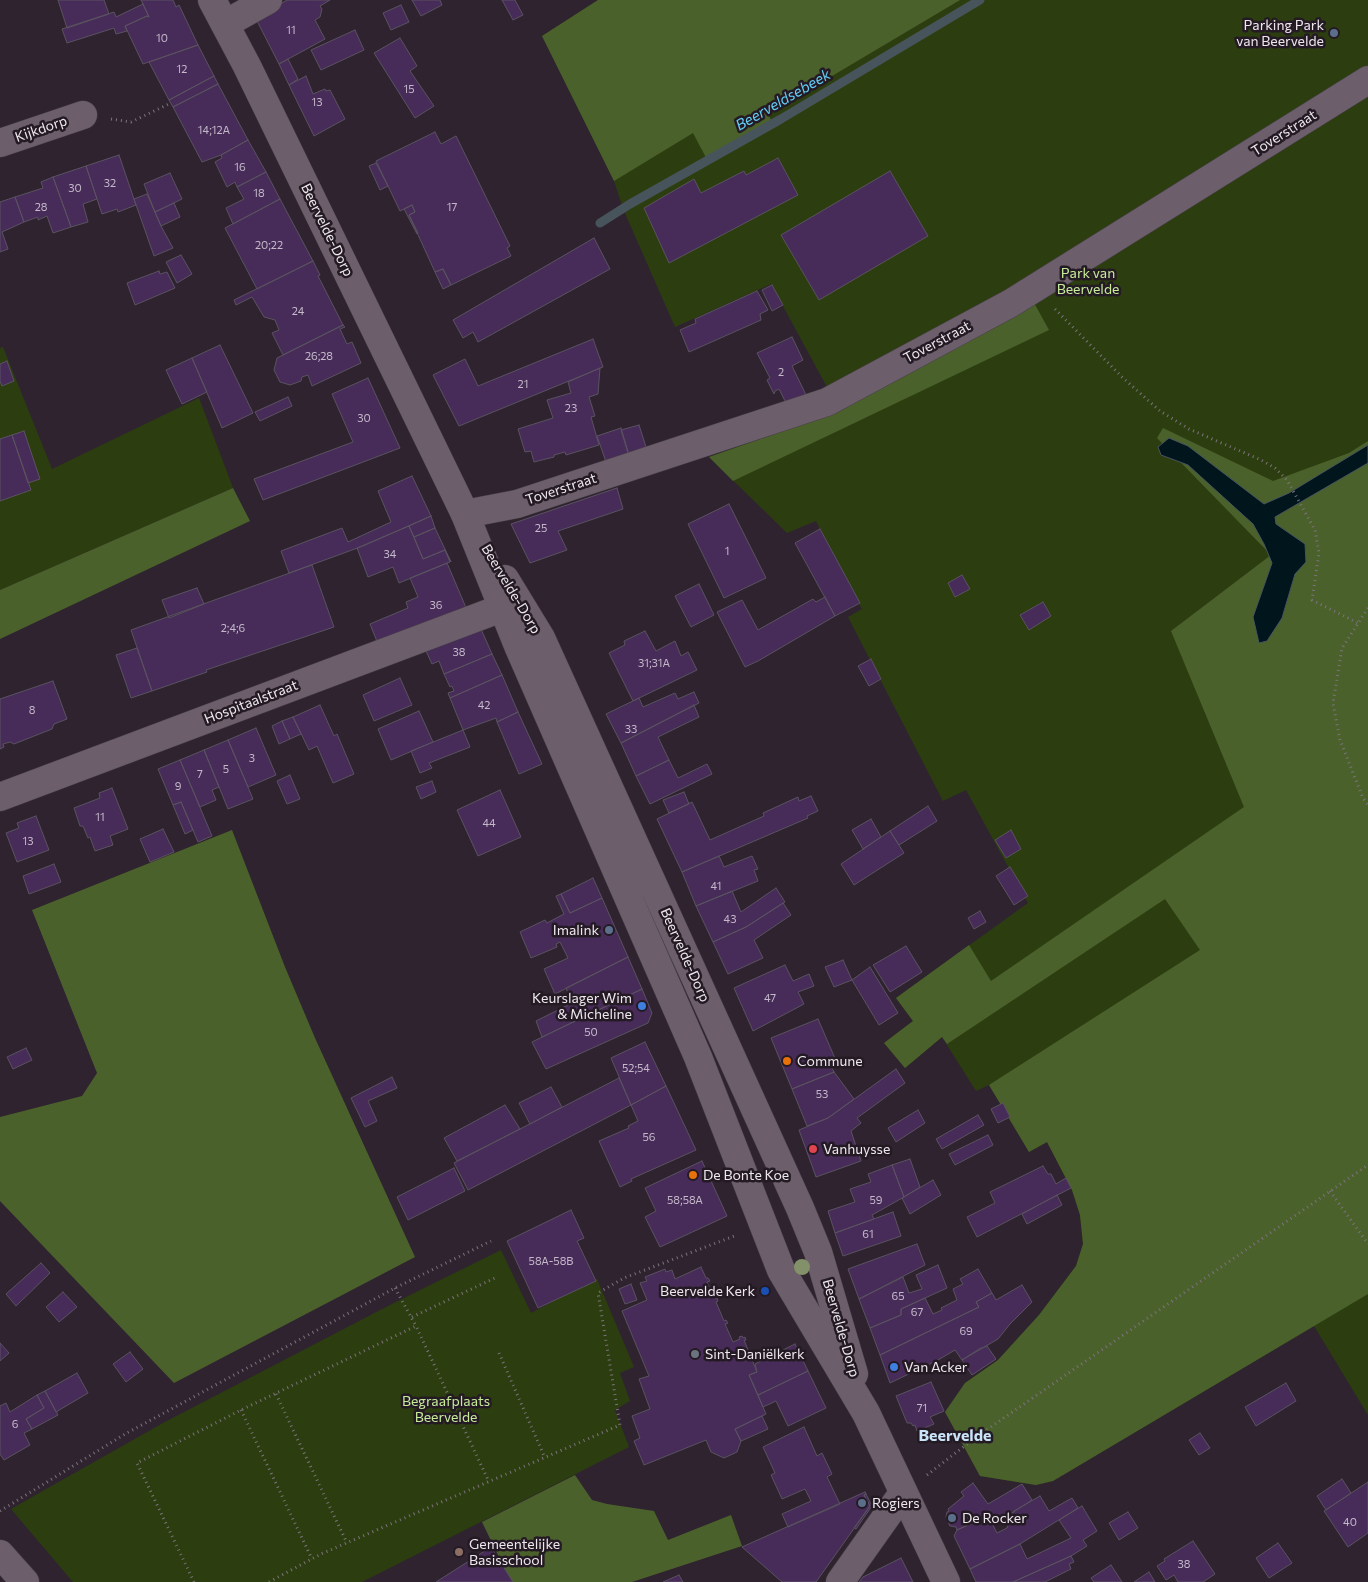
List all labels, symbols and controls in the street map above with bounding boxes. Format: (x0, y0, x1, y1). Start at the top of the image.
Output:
place label: Parking Park van Beervelde (1236, 17, 1324, 49)
house number: 11 (286, 23, 296, 37)
marker: Parking Park van Beervelde (1328, 27, 1340, 39)
house number: 10 (156, 31, 168, 45)
house number: 12 (177, 62, 187, 76)
water label: Beerveldsebeek (732, 65, 834, 135)
house number: 15 (403, 82, 415, 96)
house number: 13 (312, 95, 322, 109)
street label: Toverstraat (1248, 106, 1320, 160)
street label: Kijkdorp (13, 112, 69, 146)
house number: 14;12A (198, 123, 230, 137)
house number: 16 (234, 160, 246, 174)
house number: 32 (104, 176, 116, 190)
house number: 30 (68, 181, 82, 195)
street label: Beervelde-Dorp (297, 181, 357, 279)
house number: 18 (253, 186, 265, 200)
house number: 28 (35, 200, 47, 214)
house number: 17 (447, 200, 457, 214)
house number: 20;22 (255, 238, 283, 252)
park label: Park van Beervelde (1057, 265, 1119, 298)
house number: 24 (292, 304, 304, 318)
street label: Toverstraat (901, 317, 973, 367)
house number: 26;28 (305, 349, 333, 363)
house number: 2 (778, 365, 784, 379)
house number: 21 (518, 377, 528, 391)
house number: 23 (565, 401, 577, 415)
house number: 30 (357, 411, 371, 425)
street label: Toverstraat (523, 470, 599, 508)
house number: 25 (535, 521, 547, 535)
street label: Beervelde-Dorp (478, 541, 544, 637)
house number: 1 (725, 544, 729, 558)
house number: 34 (384, 547, 396, 561)
house number: 36 (430, 598, 442, 612)
house number: 2;4;6 (221, 621, 245, 635)
house number: 38 (453, 645, 465, 659)
house number: 31;31A (638, 656, 670, 670)
street label: Hospitaalstraat (202, 676, 300, 728)
house number: 42 (478, 698, 490, 712)
house number: 8 (29, 703, 35, 717)
house number: 33 (625, 722, 637, 736)
house number: 3 (249, 751, 255, 765)
house number: 5 (223, 762, 229, 776)
house number: 7 (197, 767, 203, 781)
house number: 9 (175, 779, 181, 793)
house number: 11 (95, 810, 105, 824)
house number: 44 (482, 816, 496, 830)
house number: 13 (23, 834, 33, 848)
house number: 41 (711, 879, 721, 893)
street label: Beervelde-Dorp (657, 905, 713, 1005)
house number: 43 (724, 912, 736, 926)
place label: Imalink (553, 922, 599, 938)
marker: Imalink (603, 924, 615, 936)
place label: Keurslager Wim & Micheline (532, 990, 632, 1022)
house number: 47 (764, 991, 776, 1005)
marker: Keurslager Wim & Micheline (636, 1000, 648, 1012)
house number: 50 (584, 1025, 598, 1039)
place label: Commune (797, 1053, 863, 1069)
marker: Commune (781, 1055, 793, 1067)
house number: 52;54 (622, 1061, 650, 1075)
house number: 53 (816, 1087, 828, 1101)
house number: 56 (643, 1130, 655, 1144)
place label: Vanhuysse (823, 1141, 890, 1157)
marker: Vanhuysse (807, 1143, 819, 1155)
place label: De Bonte Koe (703, 1167, 789, 1183)
marker: De Bonte Koe (687, 1169, 699, 1181)
house number: 58;58A (667, 1193, 703, 1207)
house number: 59 (870, 1193, 882, 1207)
house number: 61 (862, 1227, 874, 1241)
house number: 58A-58B (529, 1254, 573, 1268)
street label: Beervelde-Dorp (819, 1277, 863, 1379)
place label: Beervelde Kerk (660, 1283, 755, 1299)
marker: Beervelde Kerk (759, 1285, 771, 1297)
house number: 65 (892, 1289, 904, 1303)
house number: 67 (911, 1305, 923, 1319)
house number: 69 (959, 1324, 973, 1338)
place label: Sint-Daniëlkerk (705, 1346, 805, 1362)
marker: Sint-Daniëlkerk (689, 1348, 701, 1360)
place label: Van Acker (904, 1359, 967, 1375)
marker: Van Acker (888, 1361, 900, 1373)
park label: Begraafplaats Beervelde (402, 1393, 490, 1425)
house number: 71 (917, 1401, 927, 1415)
house number: 6 (12, 1417, 18, 1431)
district label: Beervelde (919, 1426, 991, 1446)
place label: Rogiers (872, 1495, 920, 1511)
marker: Rogiers (856, 1497, 868, 1509)
place label: De Rocker (962, 1510, 1027, 1526)
marker: De Rocker (946, 1512, 958, 1524)
house number: 40 (1343, 1515, 1357, 1529)
place label: Gemeentelijke Basisschool (469, 1536, 560, 1568)
marker: Gemeentelijke Basisschool (453, 1546, 465, 1558)
house number: 38 (1178, 1557, 1190, 1571)

